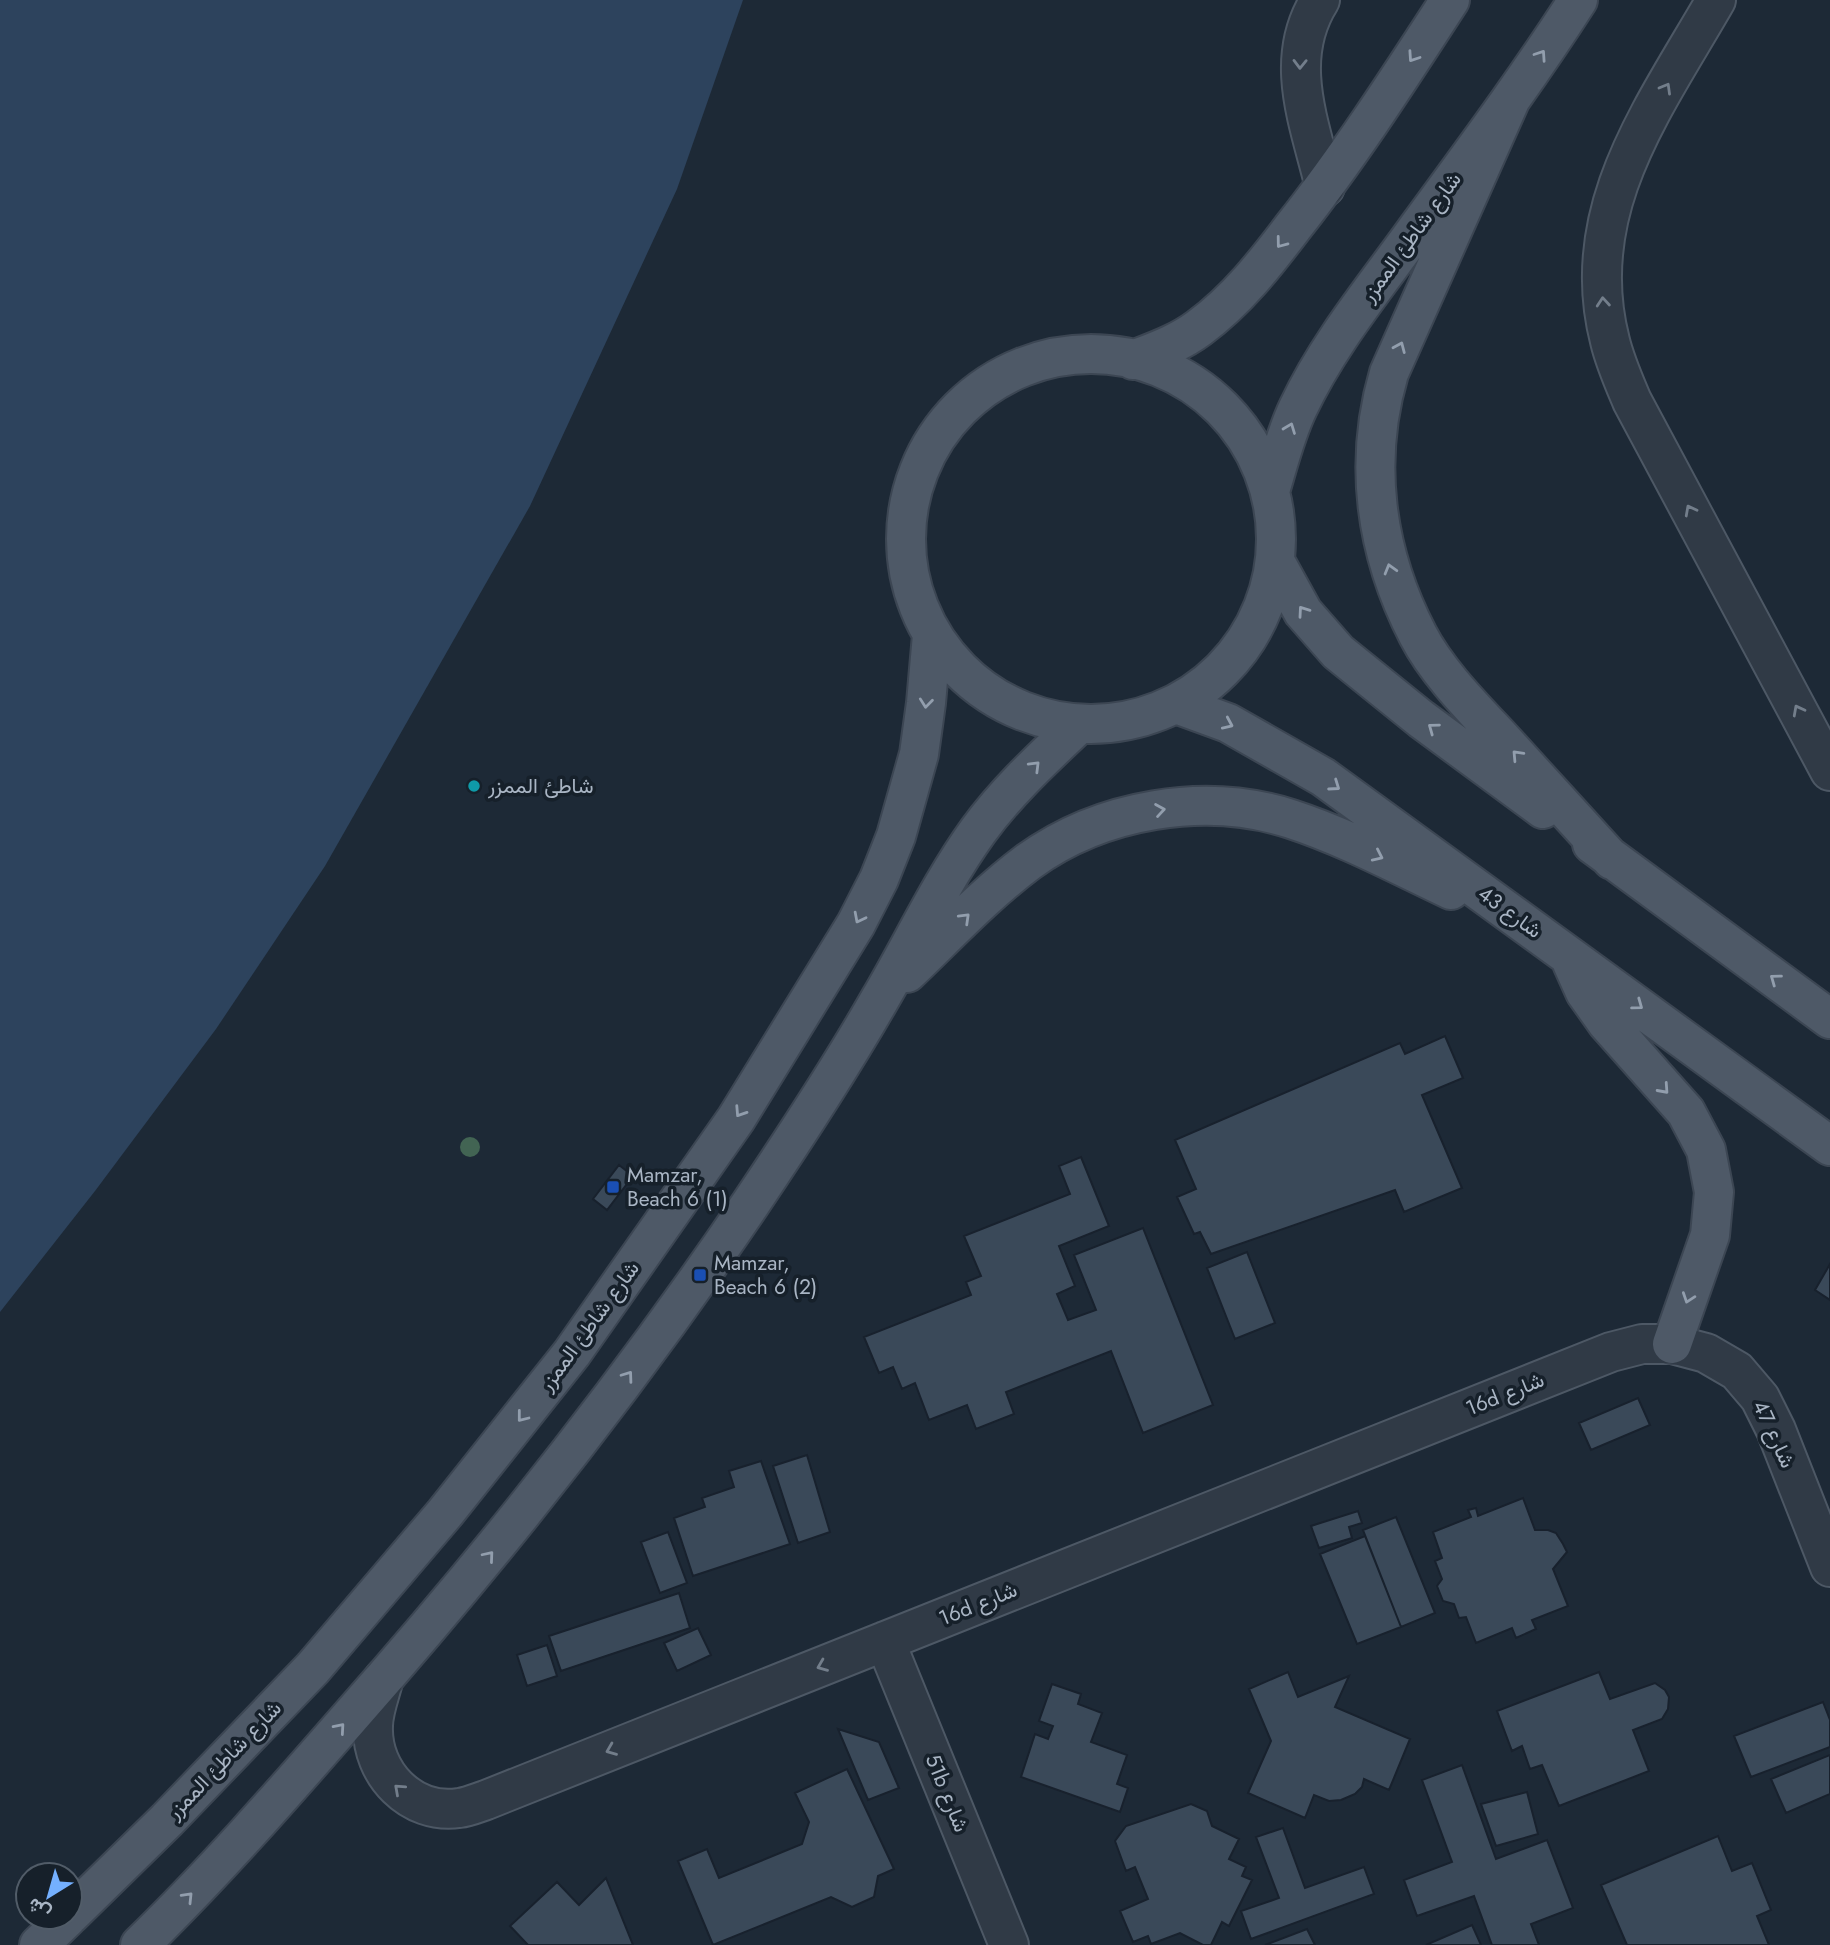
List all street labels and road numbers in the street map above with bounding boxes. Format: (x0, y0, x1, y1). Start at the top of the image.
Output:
street label: شارع شاطئ الممزر (1353, 166, 1468, 309)
street label: شارع 43 (1472, 879, 1548, 945)
street label: شارع شاطئ الممزر (531, 1255, 646, 1398)
street label: 16d شارع (1461, 1365, 1549, 1423)
street label: شارع 47 (1745, 1395, 1803, 1473)
street label: 16d شارع (934, 1575, 1022, 1633)
street label: شارع شاطئ الممزر (159, 1694, 288, 1827)
street label: 51b شارع (918, 1749, 976, 1837)

